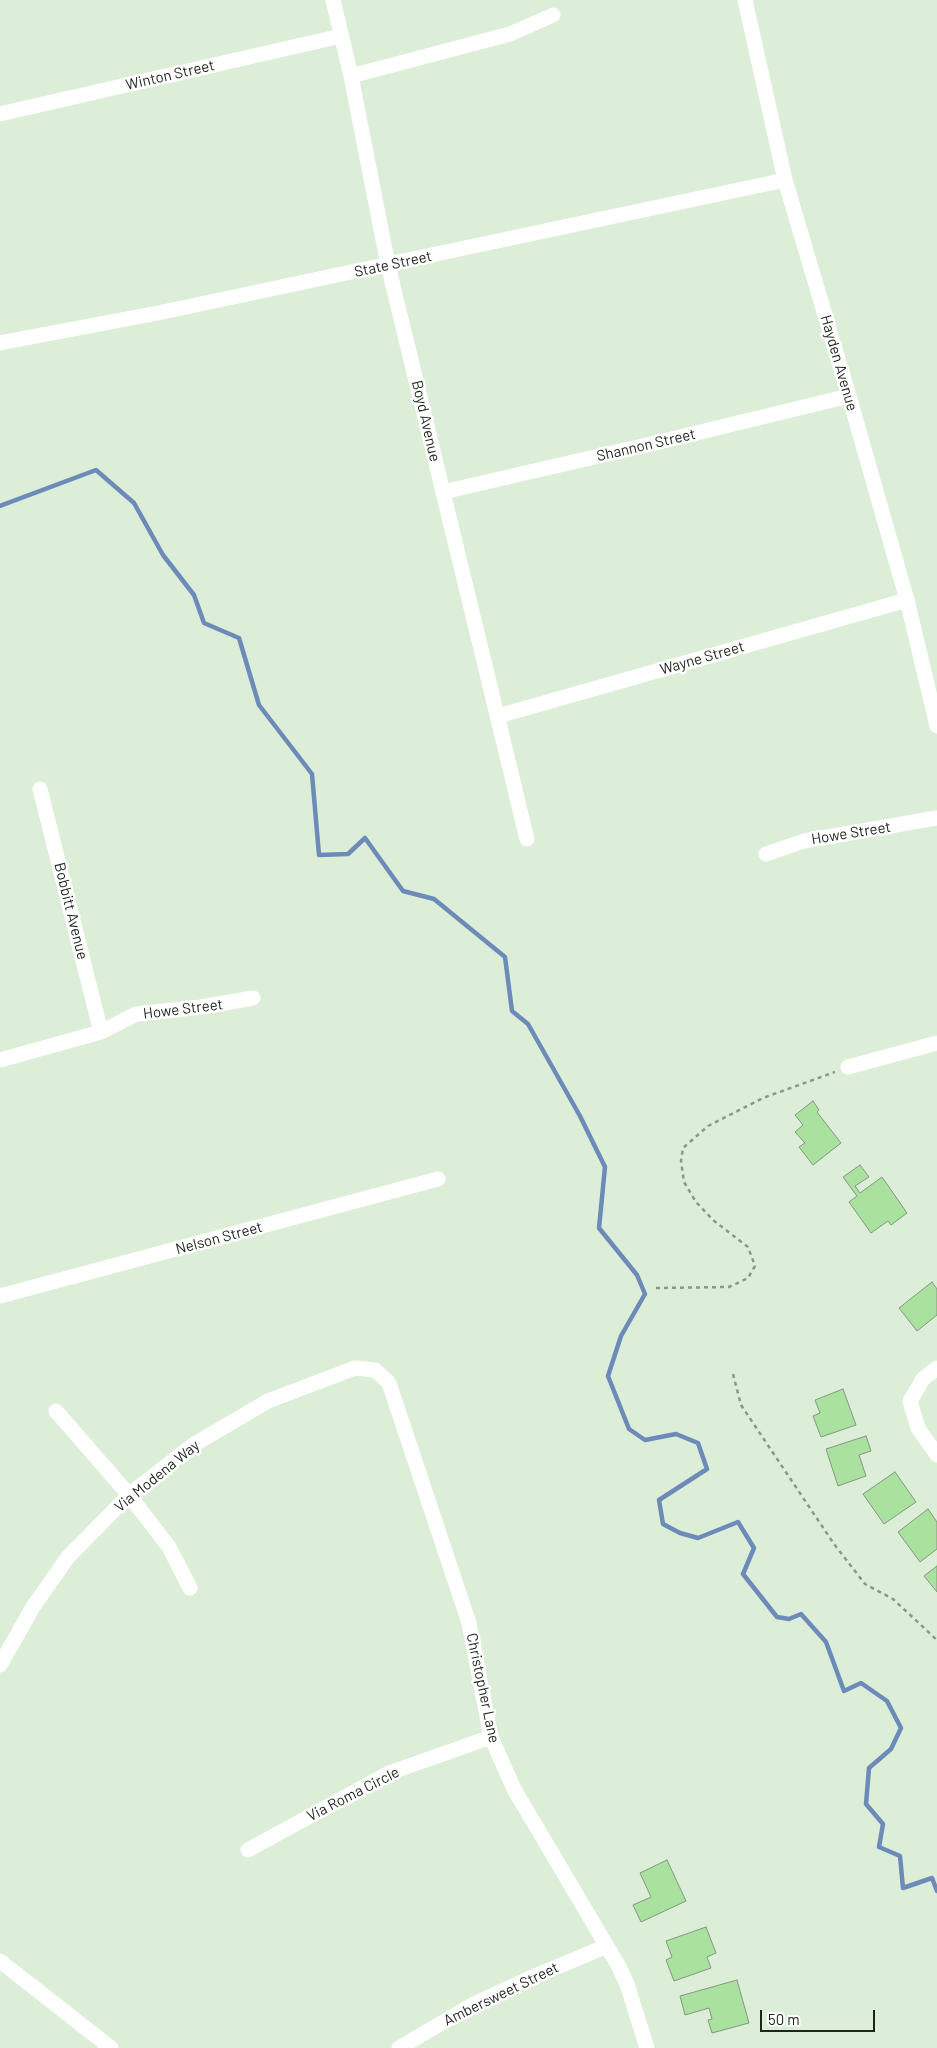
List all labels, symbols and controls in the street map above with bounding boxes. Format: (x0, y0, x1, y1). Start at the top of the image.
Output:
street label: Winton Street (124, 56, 216, 94)
street label: State Street (352, 247, 434, 281)
street label: Hayden Avenue (817, 313, 861, 413)
street label: Boyd Avenue (408, 379, 444, 463)
street label: Shannon Street (595, 425, 697, 465)
street label: Wayne Street (658, 637, 746, 679)
street label: Howe Street (810, 818, 892, 848)
street label: Bobbitt Avenue (50, 861, 92, 961)
street label: Howe Street (142, 995, 224, 1023)
street label: Nelson Street (174, 1218, 264, 1258)
street label: Via Modena Way (111, 1436, 203, 1516)
street label: Christopher Lane (463, 1631, 503, 1745)
street label: Via Roma Circle (304, 1763, 402, 1825)
street label: Ambersweet Street (441, 1958, 561, 2030)
scale bar (762, 2000, 877, 2032)
text: 50 m (768, 2010, 800, 2028)

